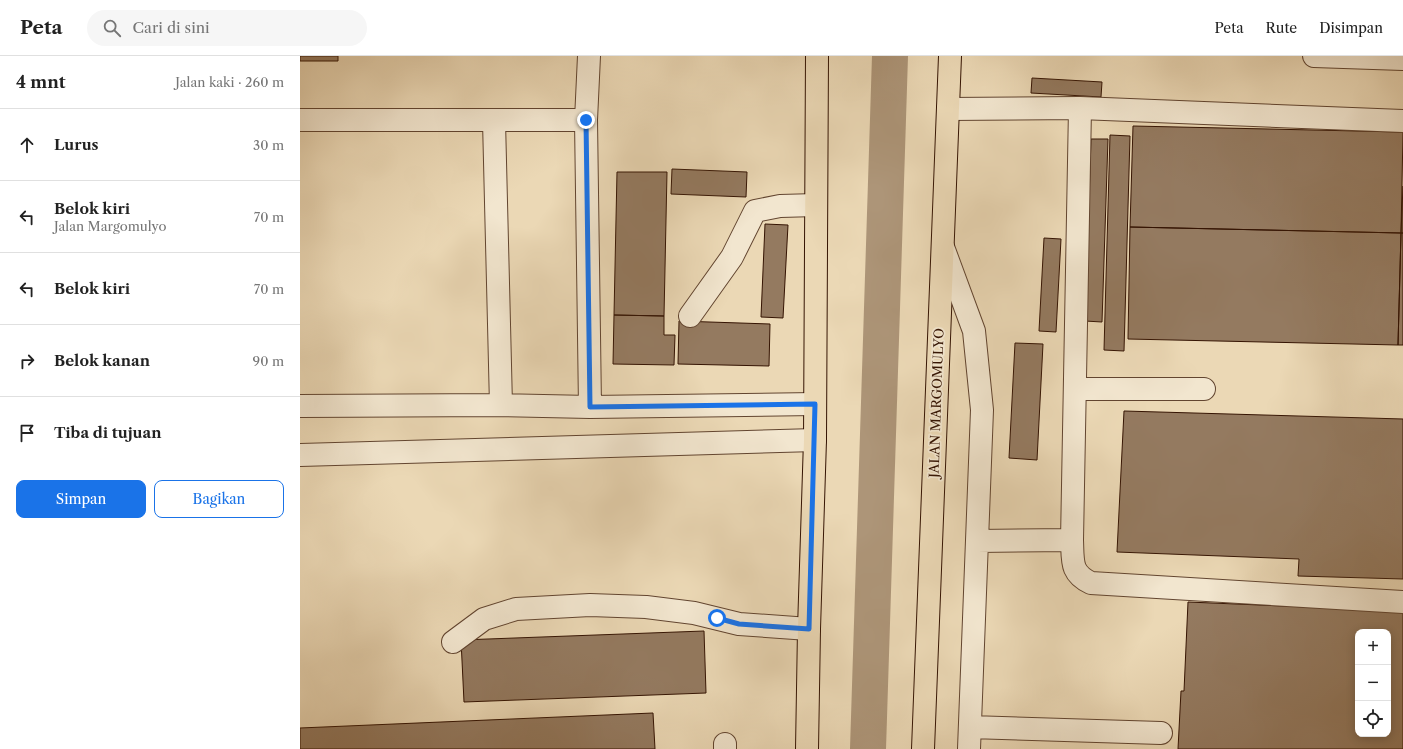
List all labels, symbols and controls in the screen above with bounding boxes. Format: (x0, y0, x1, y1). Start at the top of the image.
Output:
search box (87, 10, 367, 46)
text: Peta (20, 16, 63, 39)
icon: search (101, 17, 123, 39)
text: Cari di sini (133, 18, 210, 37)
text: Peta (1214, 19, 1244, 37)
text: Rute (1266, 19, 1297, 37)
text: Disimpan (1319, 19, 1383, 37)
text: 4 mnt (16, 72, 66, 92)
text: Jalan kaki · 260 m (175, 74, 284, 90)
route end (577, 111, 595, 129)
icon: ahead (16, 134, 38, 156)
text: Lurus (54, 135, 99, 154)
text: 30 m (253, 137, 284, 153)
text: Belok kiri (54, 199, 130, 218)
icon: left (16, 206, 38, 228)
text: 70 m (254, 209, 284, 225)
text: Jalan Margomulyo (54, 218, 166, 234)
icon: left (16, 278, 38, 300)
text: Belok kiri (54, 279, 130, 298)
text: 70 m (254, 281, 284, 297)
street label: JALAN MARGOMULYO (925, 328, 947, 480)
icon: right (16, 350, 38, 372)
text: Belok kanan (54, 351, 150, 370)
text: 90 m (253, 353, 284, 369)
icon: arrive (16, 422, 38, 444)
text: Tiba di tujuan (54, 423, 162, 442)
button: Simpan (16, 480, 146, 518)
button: Bagikan (154, 480, 284, 518)
route start (708, 609, 726, 627)
map controls (1355, 629, 1391, 737)
button: + (1355, 629, 1391, 665)
button: − (1355, 665, 1391, 701)
button: locate (1355, 701, 1391, 737)

